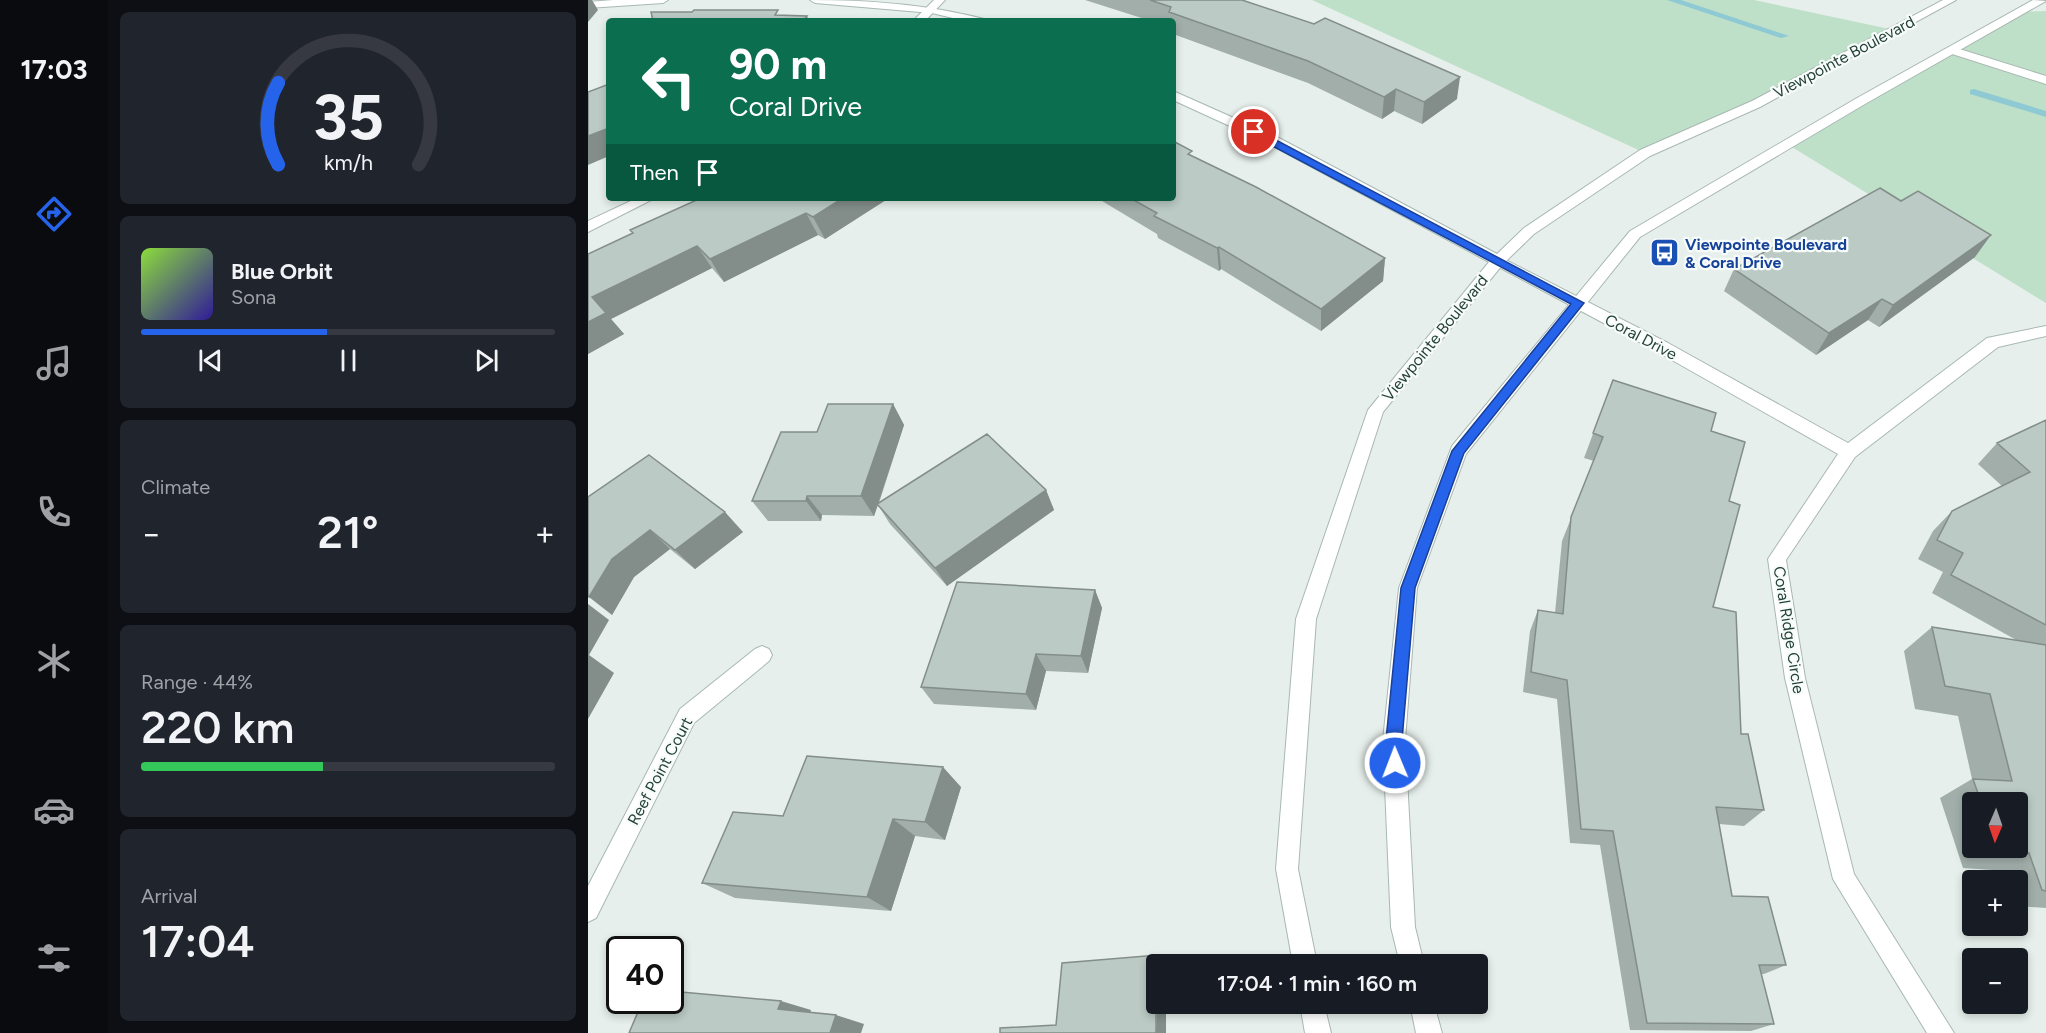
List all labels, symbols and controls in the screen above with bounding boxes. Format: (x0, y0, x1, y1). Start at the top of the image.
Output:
street label: Viewpointe Boulevard (1770, 12, 1918, 102)
text: 90 m (729, 39, 827, 90)
icon: left (630, 42, 708, 120)
text: 17:03 (20, 53, 88, 86)
text: 35 (313, 80, 383, 155)
text: Coral Drive (729, 90, 862, 123)
pin (1228, 106, 1279, 157)
icon: arrive (1237, 115, 1270, 148)
text: km/h (324, 150, 372, 175)
icon: arrive (691, 156, 724, 189)
text: Then (630, 159, 679, 186)
icon: directions (33, 193, 75, 235)
place label: Viewpointe Boulevard & Coral Drive (1685, 235, 1847, 272)
bus stop icon: Viewpointe Boulevard & Coral Drive (1648, 237, 1680, 269)
text: Blue Orbit (231, 258, 333, 285)
street label: Viewpointe Boulevard (1378, 271, 1492, 405)
text: Sona (231, 285, 276, 309)
street label: Coral Drive (1602, 310, 1681, 364)
icon: music (33, 342, 75, 384)
icon: previous (194, 344, 227, 377)
icon: pause (332, 344, 365, 377)
icon: next (470, 344, 503, 377)
text: Climate (141, 475, 210, 499)
icon: phone (33, 491, 75, 533)
text: 21° (317, 505, 379, 559)
text: − (141, 514, 162, 553)
text: + (534, 514, 555, 553)
street label: Coral Ridge Circle (1770, 565, 1808, 695)
icon: climate (33, 640, 75, 682)
text: Range · 44% (141, 670, 253, 694)
text: 220 km (141, 700, 294, 754)
street label: Reef Point Court (624, 714, 696, 828)
position arrow (1363, 731, 1427, 795)
icon: car (33, 789, 75, 831)
north arrow (1962, 792, 2028, 858)
map controls (1962, 792, 2028, 1014)
button: + (1962, 870, 2028, 936)
text: Arrival (141, 884, 197, 908)
text: 17:04 (141, 914, 255, 968)
speed limit sign: 40 (606, 936, 684, 1014)
icon: filters (33, 937, 75, 979)
button: − (1962, 948, 2028, 1014)
text: 17:04 · 1 min · 160 m (1217, 970, 1417, 997)

